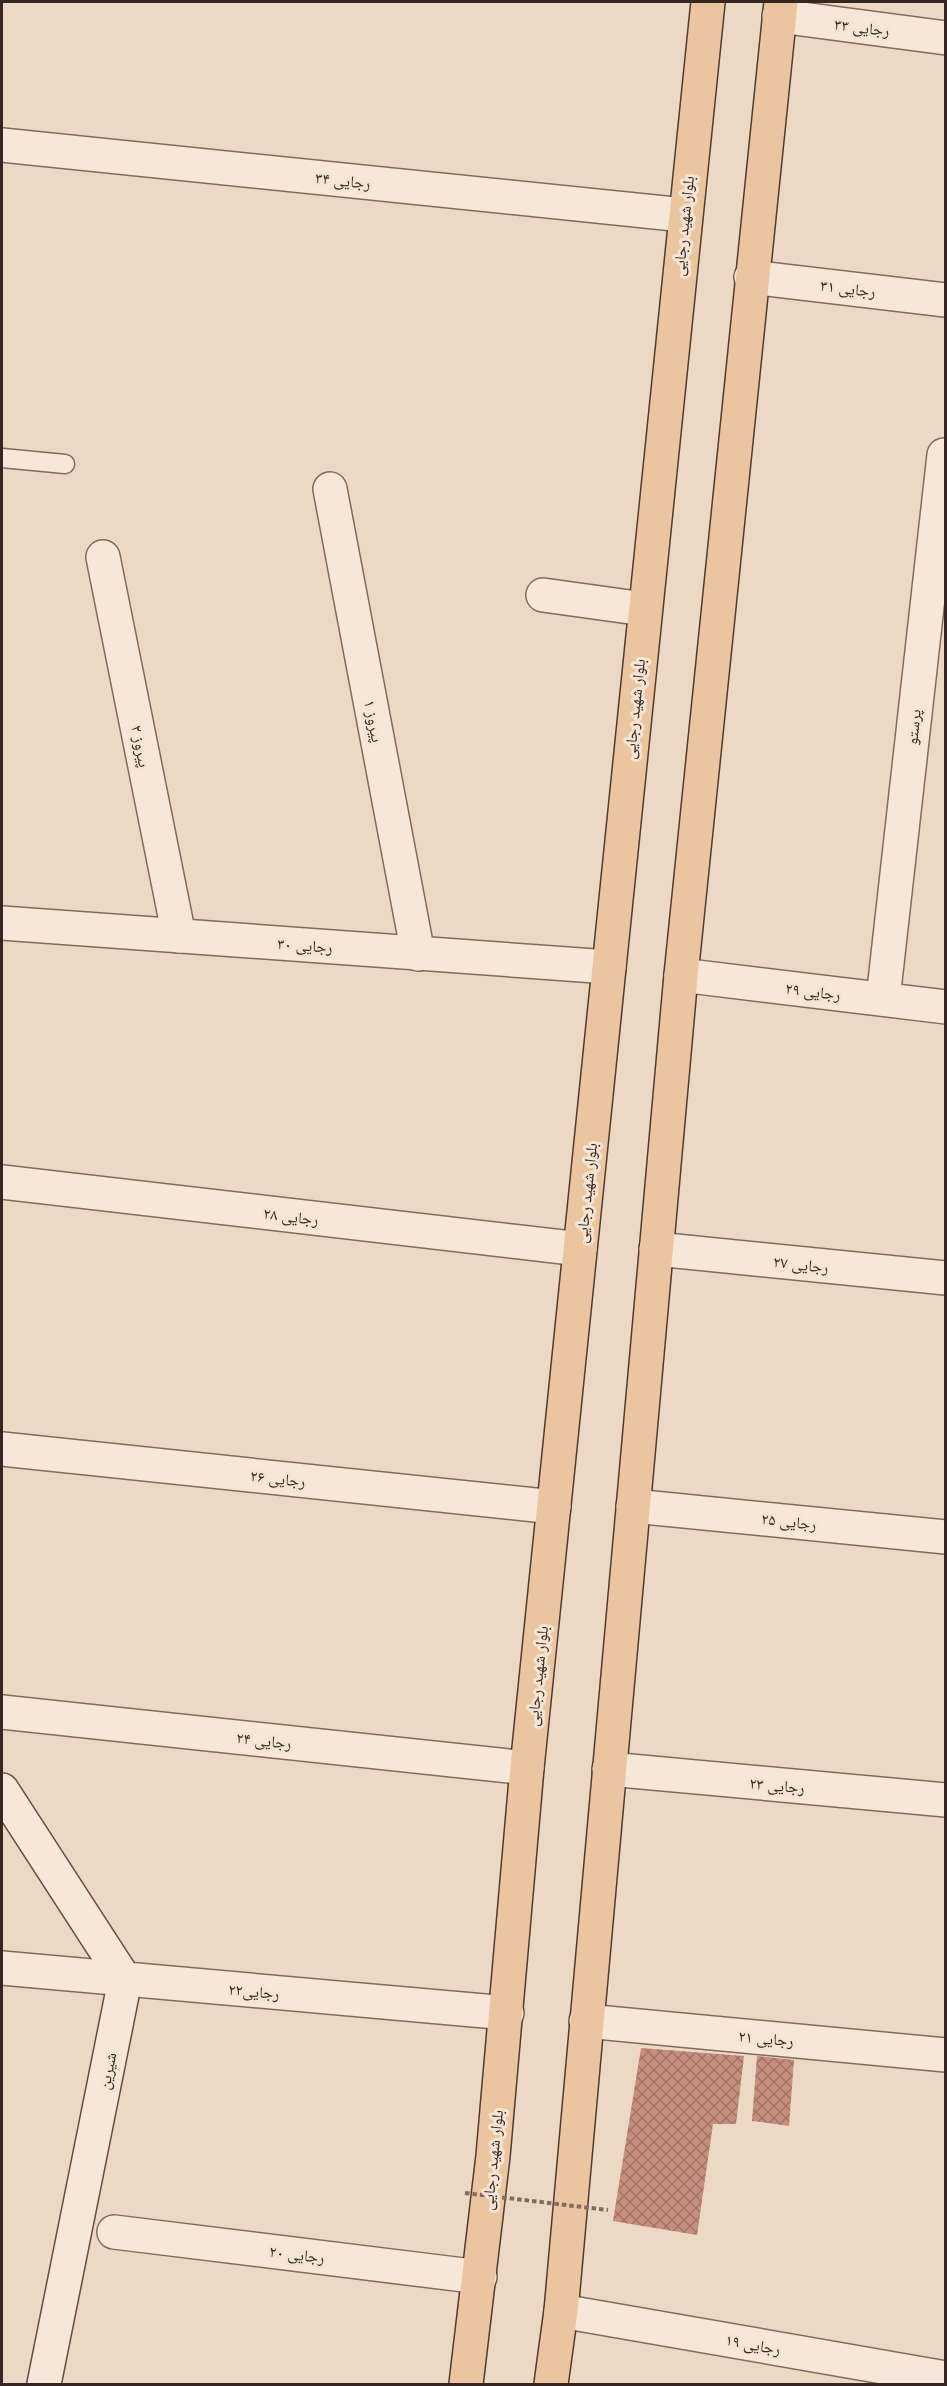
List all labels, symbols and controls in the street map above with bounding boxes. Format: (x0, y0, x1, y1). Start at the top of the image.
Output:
street label: رجایی ۳۳ (833, 13, 891, 41)
street label: رجایی ۳۴ (314, 166, 372, 194)
street label: بلوار شهید رجایی (667, 175, 699, 277)
street label: رجایی ۳۱ (819, 274, 877, 302)
street label: بلوار شهید رجایی (618, 658, 650, 760)
street label: پیروز ۱ (359, 698, 389, 744)
street label: پرستو (900, 708, 926, 746)
street label: پیروز ۲ (126, 723, 156, 769)
street label: رجایی ۳۰ (277, 932, 333, 958)
street label: رجایی ۲۹ (784, 977, 842, 1005)
street label: بلوار شهید رجایی (570, 1142, 602, 1244)
street label: رجایی ۲۸ (262, 1202, 320, 1230)
street label: رجایی ۲۷ (772, 1250, 830, 1278)
street label: رجایی ۲۶ (249, 1464, 307, 1492)
street label: رجایی ۲۵ (760, 1507, 818, 1535)
street label: بلوار شهید رجایی (521, 1625, 553, 1727)
street label: رجایی ۲۴ (235, 1726, 293, 1754)
street label: رجایی ۲۳ (748, 1772, 806, 1798)
street label: ۲۲رجایی (228, 1978, 280, 2004)
street label: رجایی ۲۱ (737, 2025, 795, 2051)
street label: شیرین (93, 2050, 121, 2092)
street label: بلوار شهید رجایی (476, 2109, 508, 2211)
street label: رجایی ۲۰ (268, 2240, 326, 2268)
street label: رجایی ۱۹ (724, 2328, 782, 2360)

